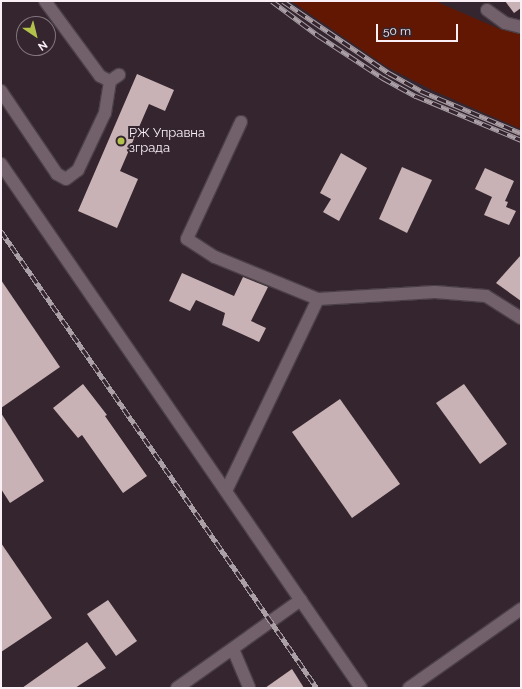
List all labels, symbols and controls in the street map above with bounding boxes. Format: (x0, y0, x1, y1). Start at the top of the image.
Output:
north arrow (16, 16, 56, 56)
scale bar (378, 16, 460, 42)
text: 50 m (383, 24, 411, 38)
text: N (35, 38, 50, 53)
place label: РЖ Управна зграда (129, 126, 205, 157)
marker: РЖ Управна зграда (116, 136, 126, 146)

